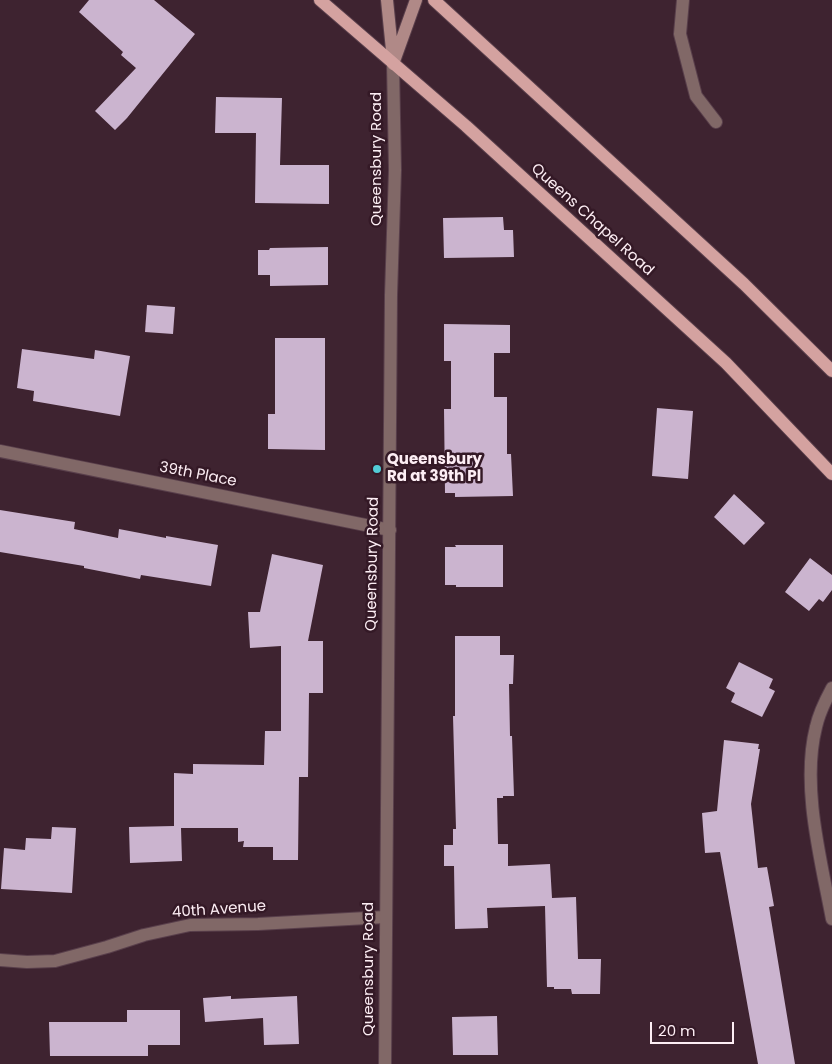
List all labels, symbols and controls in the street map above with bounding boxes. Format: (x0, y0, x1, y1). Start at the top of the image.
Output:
street label: Queensbury Road (368, 92, 386, 226)
street label: Queens Chapel Road (527, 160, 657, 280)
place label: Queensbury Rd at 39th Pl (387, 451, 482, 486)
street label: 39th Place (158, 459, 238, 491)
marker: Queensbury Rd at 39th Pl (371, 463, 383, 475)
street label: Queensbury Road (363, 497, 383, 631)
street label: 40th Avenue (171, 898, 267, 922)
street label: Queensbury Road (360, 902, 378, 1036)
scale bar (652, 1012, 736, 1044)
text: 20 m (658, 1020, 696, 1041)

